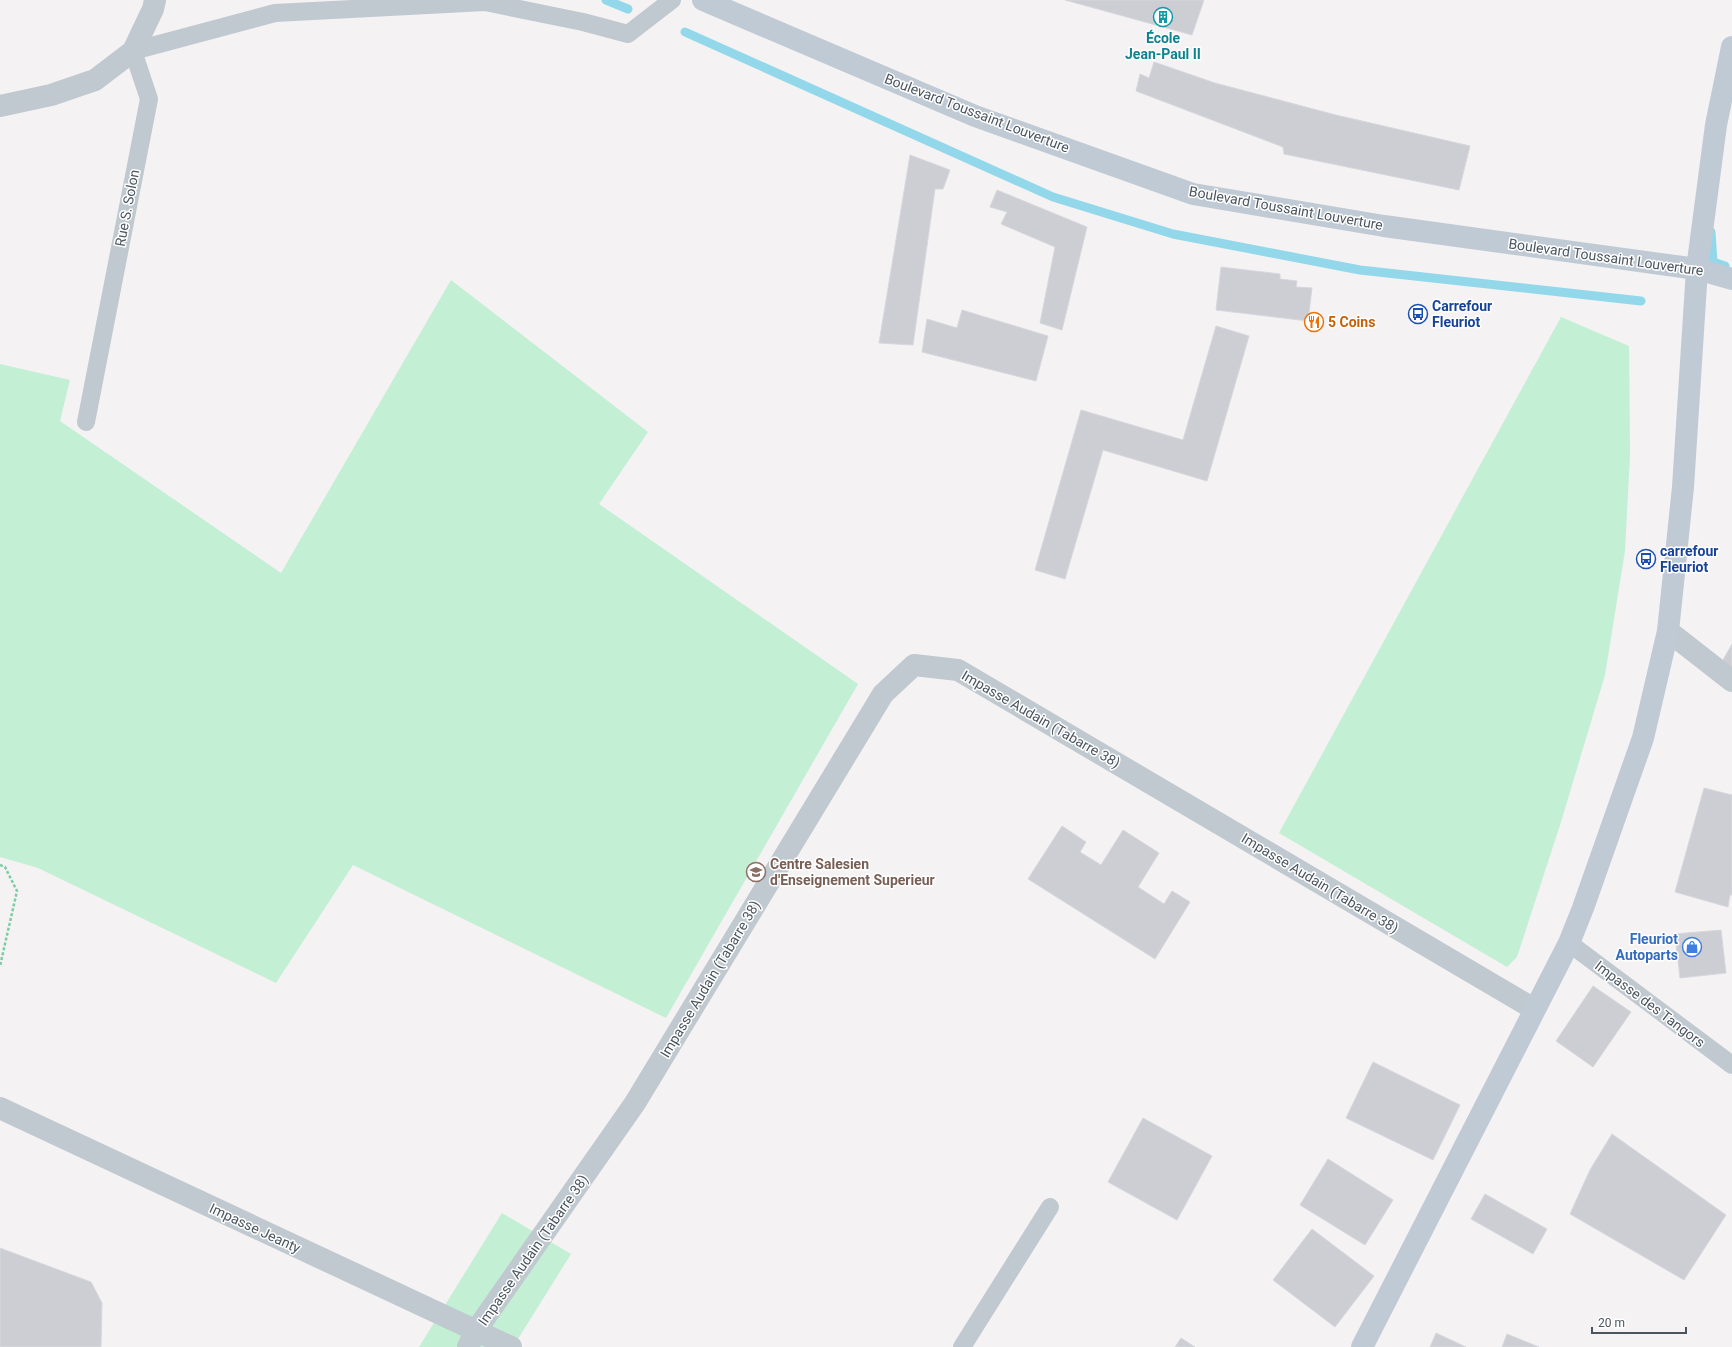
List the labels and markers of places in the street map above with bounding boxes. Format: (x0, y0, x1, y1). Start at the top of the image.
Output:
building icon: École Jean-Paul II (1152, 6, 1174, 28)
place label: École Jean-Paul II (1125, 29, 1201, 62)
place label: Carrefour Fleuriot (1432, 298, 1492, 330)
bus stop icon: Carrefour Fleuriot (1407, 303, 1429, 325)
restaurant icon: 5 Coins (1303, 311, 1325, 333)
place label: 5 Coins (1328, 314, 1375, 330)
place label: carrefour Fleuriot (1660, 543, 1718, 575)
bus stop icon: carrefour Fleuriot (1635, 548, 1657, 570)
place label: Centre Salesien d'Enseignement Superieur (770, 856, 935, 888)
school or university icon: Centre Salesien d'Enseignement Superieur (745, 861, 767, 883)
place label: Fleuriot Autoparts (1616, 931, 1678, 963)
shop icon: Fleuriot Autoparts (1681, 936, 1703, 958)

